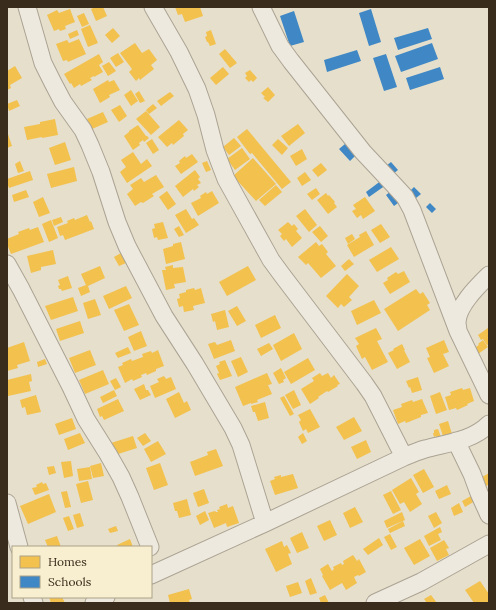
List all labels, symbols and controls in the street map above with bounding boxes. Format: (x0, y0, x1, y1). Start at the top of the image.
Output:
legend (12, 546, 152, 598)
text: Homes (48, 554, 87, 569)
text: Schools (48, 574, 92, 589)

